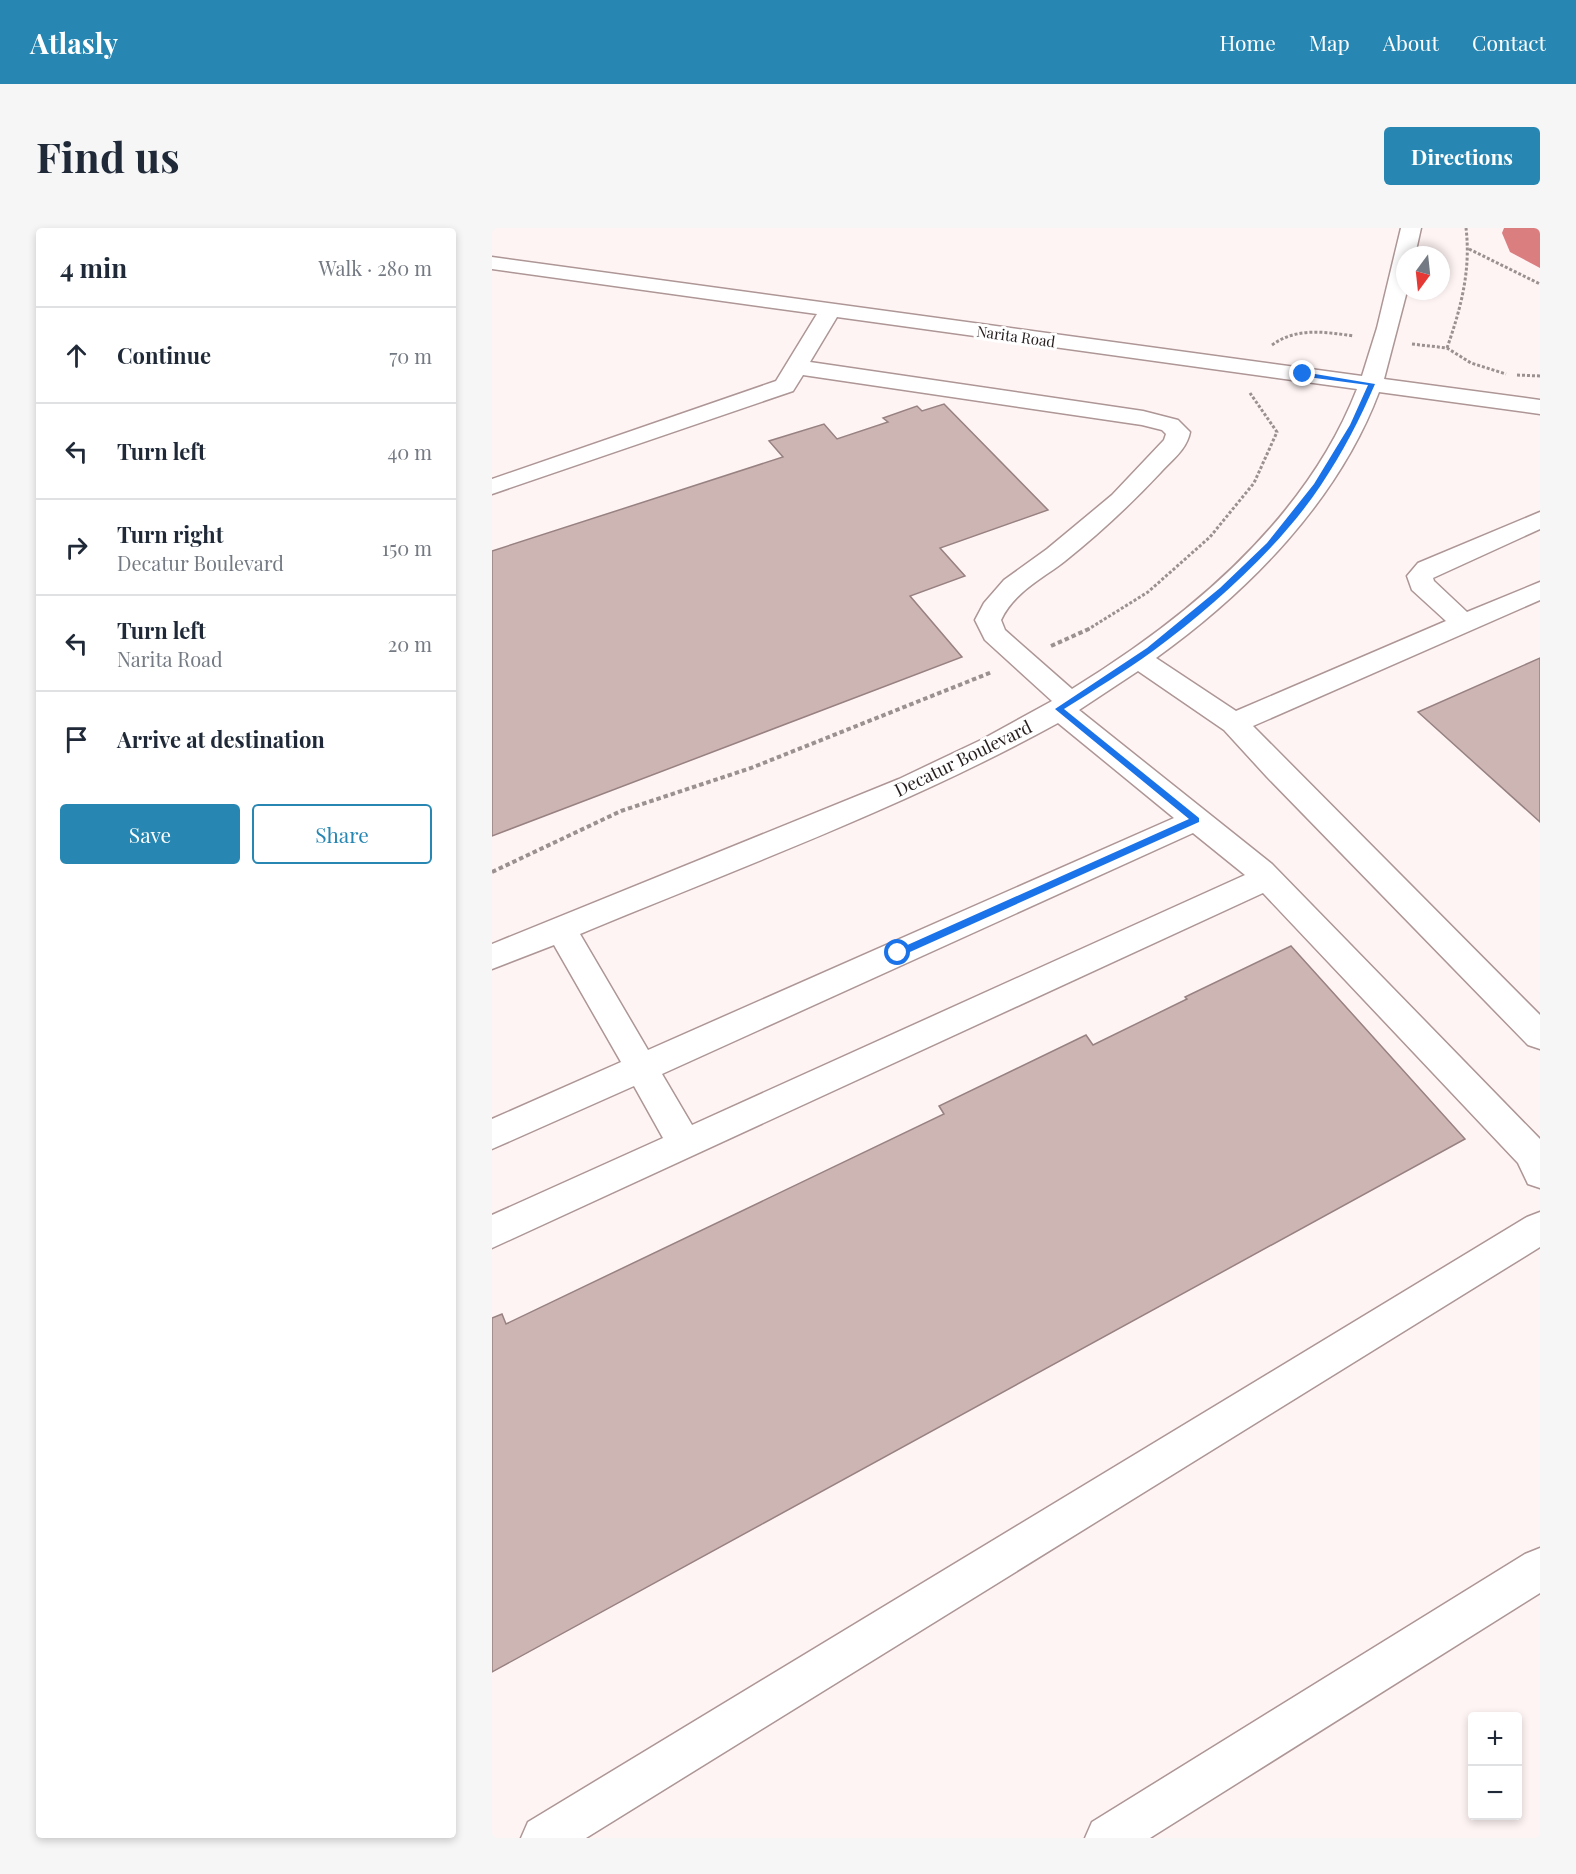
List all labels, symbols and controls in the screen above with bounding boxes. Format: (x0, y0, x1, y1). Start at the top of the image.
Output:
text: Atlasly (30, 24, 118, 61)
text: Home (1220, 28, 1276, 56)
text: Map (1309, 28, 1350, 56)
text: About (1383, 28, 1439, 56)
text: Contact (1472, 28, 1546, 56)
button: Directions (1384, 127, 1540, 185)
text: Find us (36, 128, 180, 184)
north arrow (1396, 246, 1450, 300)
text: 4 min (60, 250, 127, 285)
text: Walk · 280 m (319, 254, 432, 281)
street label: Narita Road (975, 321, 1057, 351)
icon: ahead (60, 339, 93, 372)
text: Continue (117, 340, 211, 370)
text: 70 m (389, 342, 432, 369)
route end (1289, 360, 1315, 386)
icon: left (60, 435, 93, 468)
text: Turn left (117, 436, 206, 466)
text: 40 m (387, 438, 432, 465)
text: Turn right (117, 519, 223, 549)
icon: right (60, 531, 93, 564)
text: 150 m (382, 534, 432, 561)
text: Decatur Boulevard (117, 549, 284, 576)
text: Turn left (117, 615, 206, 645)
icon: left (60, 627, 93, 660)
text: 20 m (388, 630, 432, 657)
text: Narita Road (117, 645, 223, 672)
street label: Decatur Boulevard (890, 714, 1036, 802)
icon: arrive (60, 723, 93, 756)
text: Arrive at destination (117, 724, 325, 754)
button: Save (60, 804, 240, 864)
button: Share (252, 804, 432, 864)
route start (884, 939, 910, 965)
map controls (1468, 1712, 1522, 1820)
button: + (1468, 1712, 1522, 1766)
button: − (1468, 1766, 1522, 1820)

